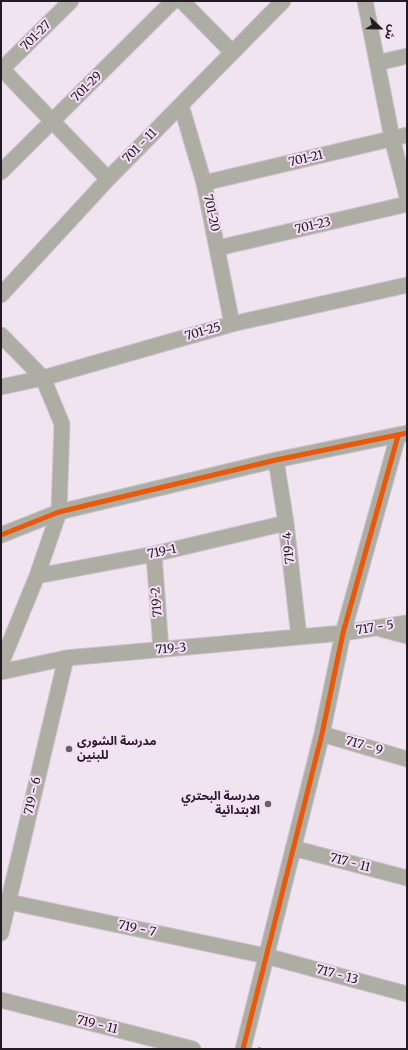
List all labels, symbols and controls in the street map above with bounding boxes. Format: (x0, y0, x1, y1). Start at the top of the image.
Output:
north arrow (360, 8, 400, 48)
street label: 701-27 (18, 18, 54, 54)
text: ش (382, 23, 400, 42)
street label: 701-29 (69, 69, 105, 105)
street label: 701 - 11 (120, 126, 160, 166)
street label: 701-21 (287, 148, 325, 170)
street label: 701-20 (200, 193, 222, 233)
street label: 701-23 (294, 215, 332, 237)
street label: 701-25 (183, 320, 223, 344)
street label: 719-4 (280, 531, 298, 565)
street label: 719-1 (146, 542, 178, 562)
street label: 719-2 (149, 586, 165, 618)
street label: 717 - 5 (355, 618, 395, 638)
street label: 719-3 (155, 640, 187, 658)
street label: 717 - 9 (344, 734, 384, 758)
place label: مدرسة الشورى للبنين (77, 735, 156, 763)
marker: مدرسة الشورى للبنين (64, 744, 74, 754)
street label: 719 - 6 (22, 776, 44, 816)
place label: مدرسة البحتري الابتدائية (181, 790, 260, 818)
marker: مدرسة البحتري الابتدائية (263, 799, 273, 809)
street label: 717 - 11 (328, 851, 372, 875)
street label: 719 - 7 (117, 918, 157, 940)
street label: 717 - 13 (314, 963, 360, 987)
street label: 719 - 11 (75, 1013, 119, 1037)

